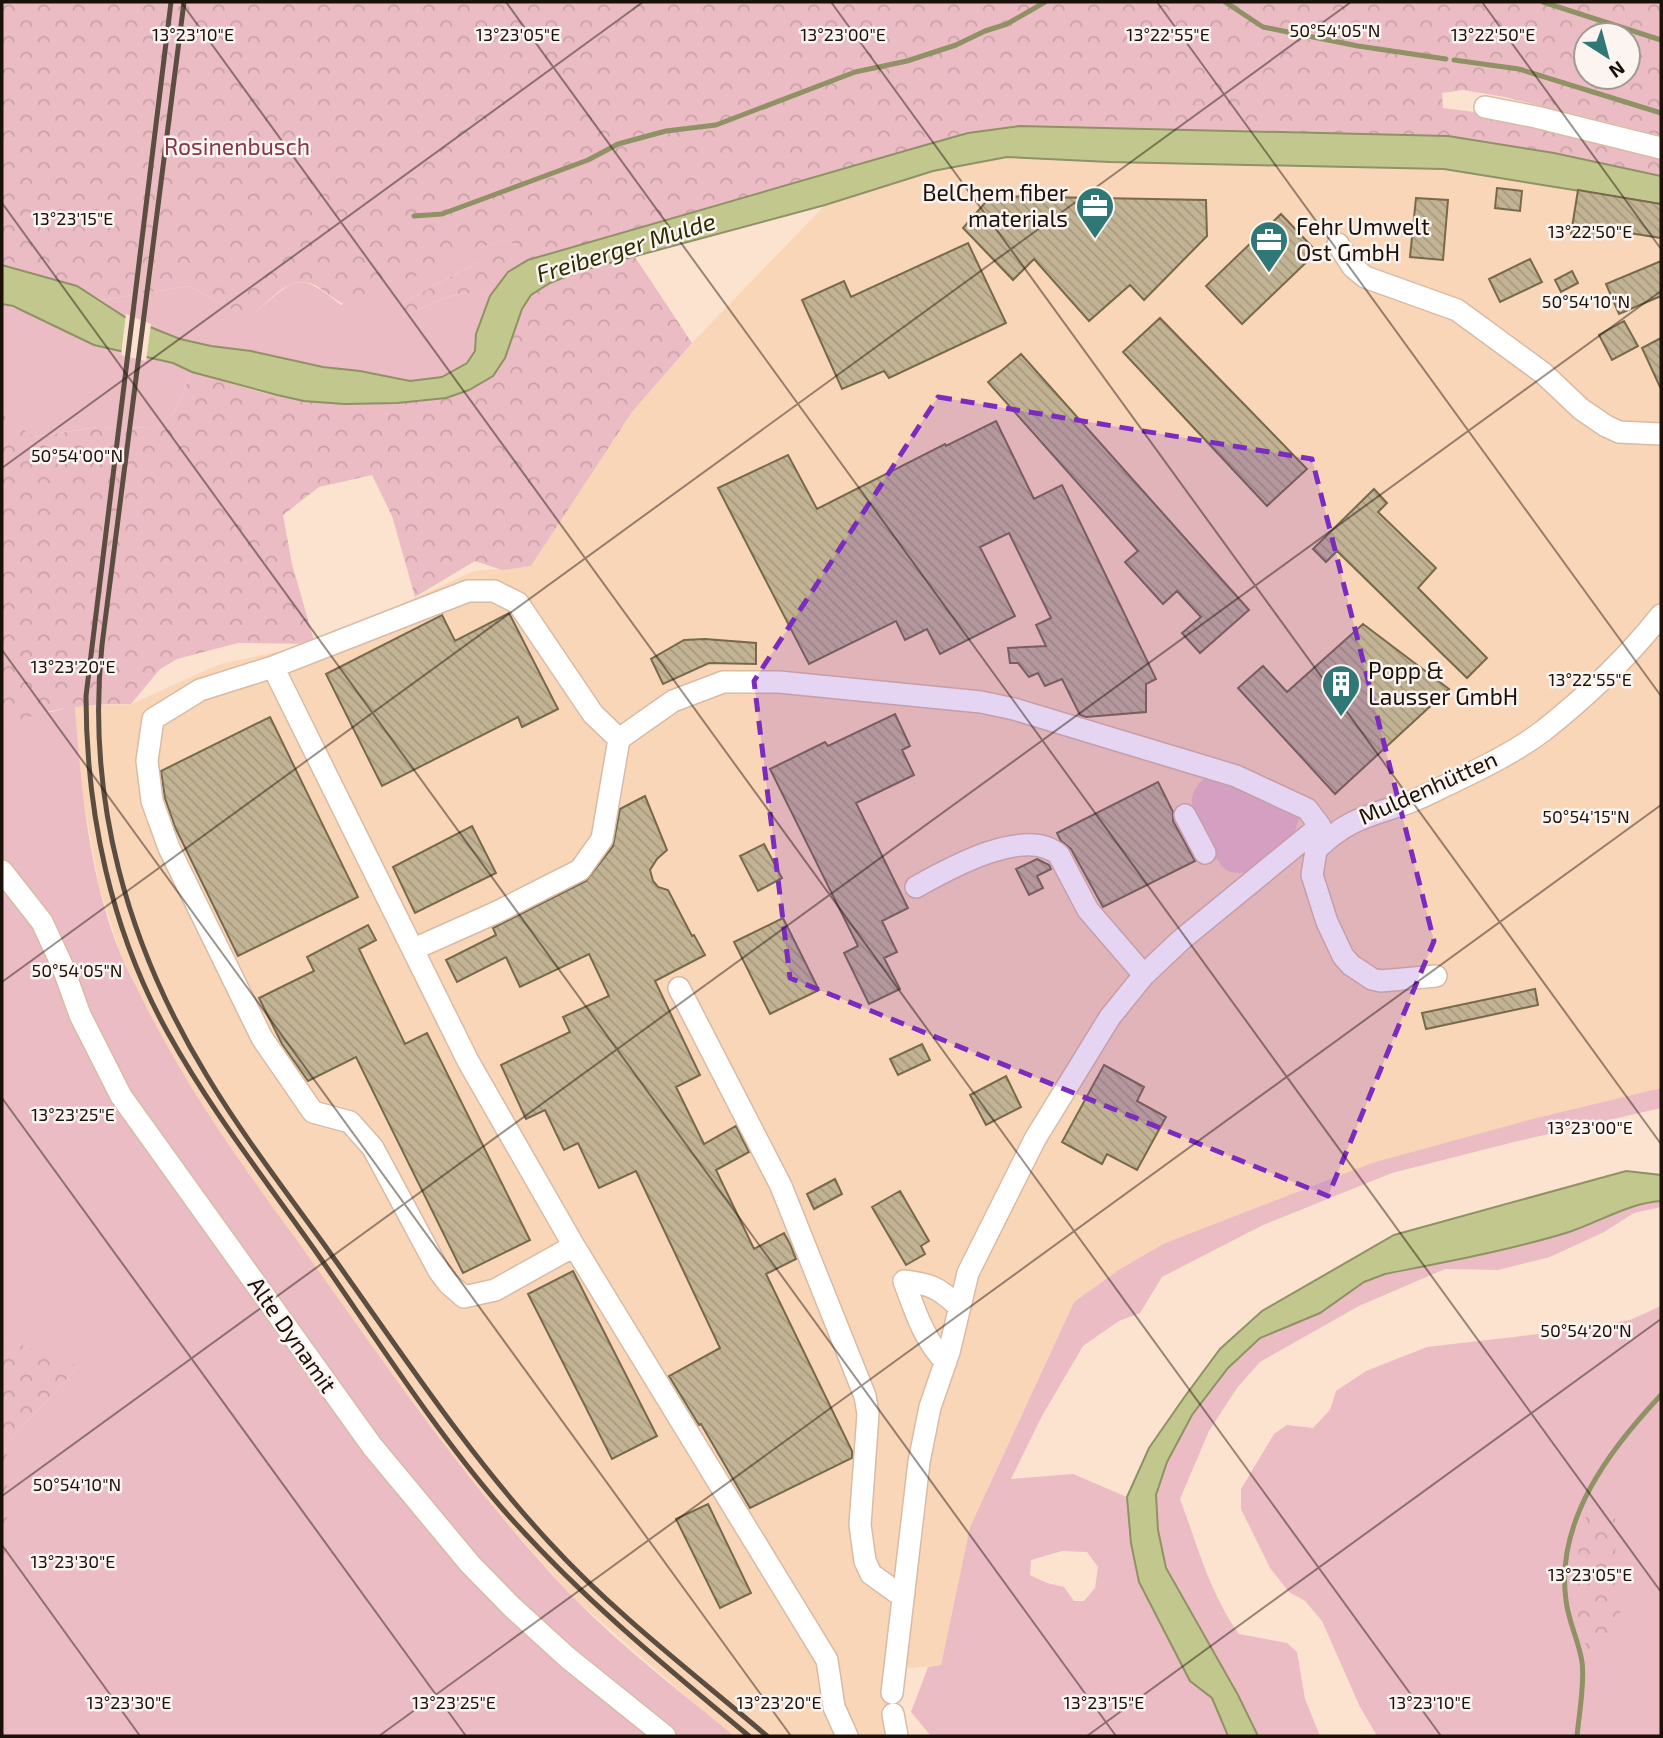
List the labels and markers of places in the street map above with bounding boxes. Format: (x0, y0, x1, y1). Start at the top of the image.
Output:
place label: BelChem fiber materials (922, 178, 1068, 232)
office icon: BelChem fiber materials (1074, 185, 1116, 240)
place label: Fehr Umwelt Ost GmbH (1296, 212, 1430, 266)
office icon: Fehr Umwelt Ost GmbH (1248, 219, 1290, 274)
place label: Popp & Lausser GmbH (1368, 656, 1518, 710)
building icon: Popp & Lausser GmbH (1320, 663, 1362, 718)

